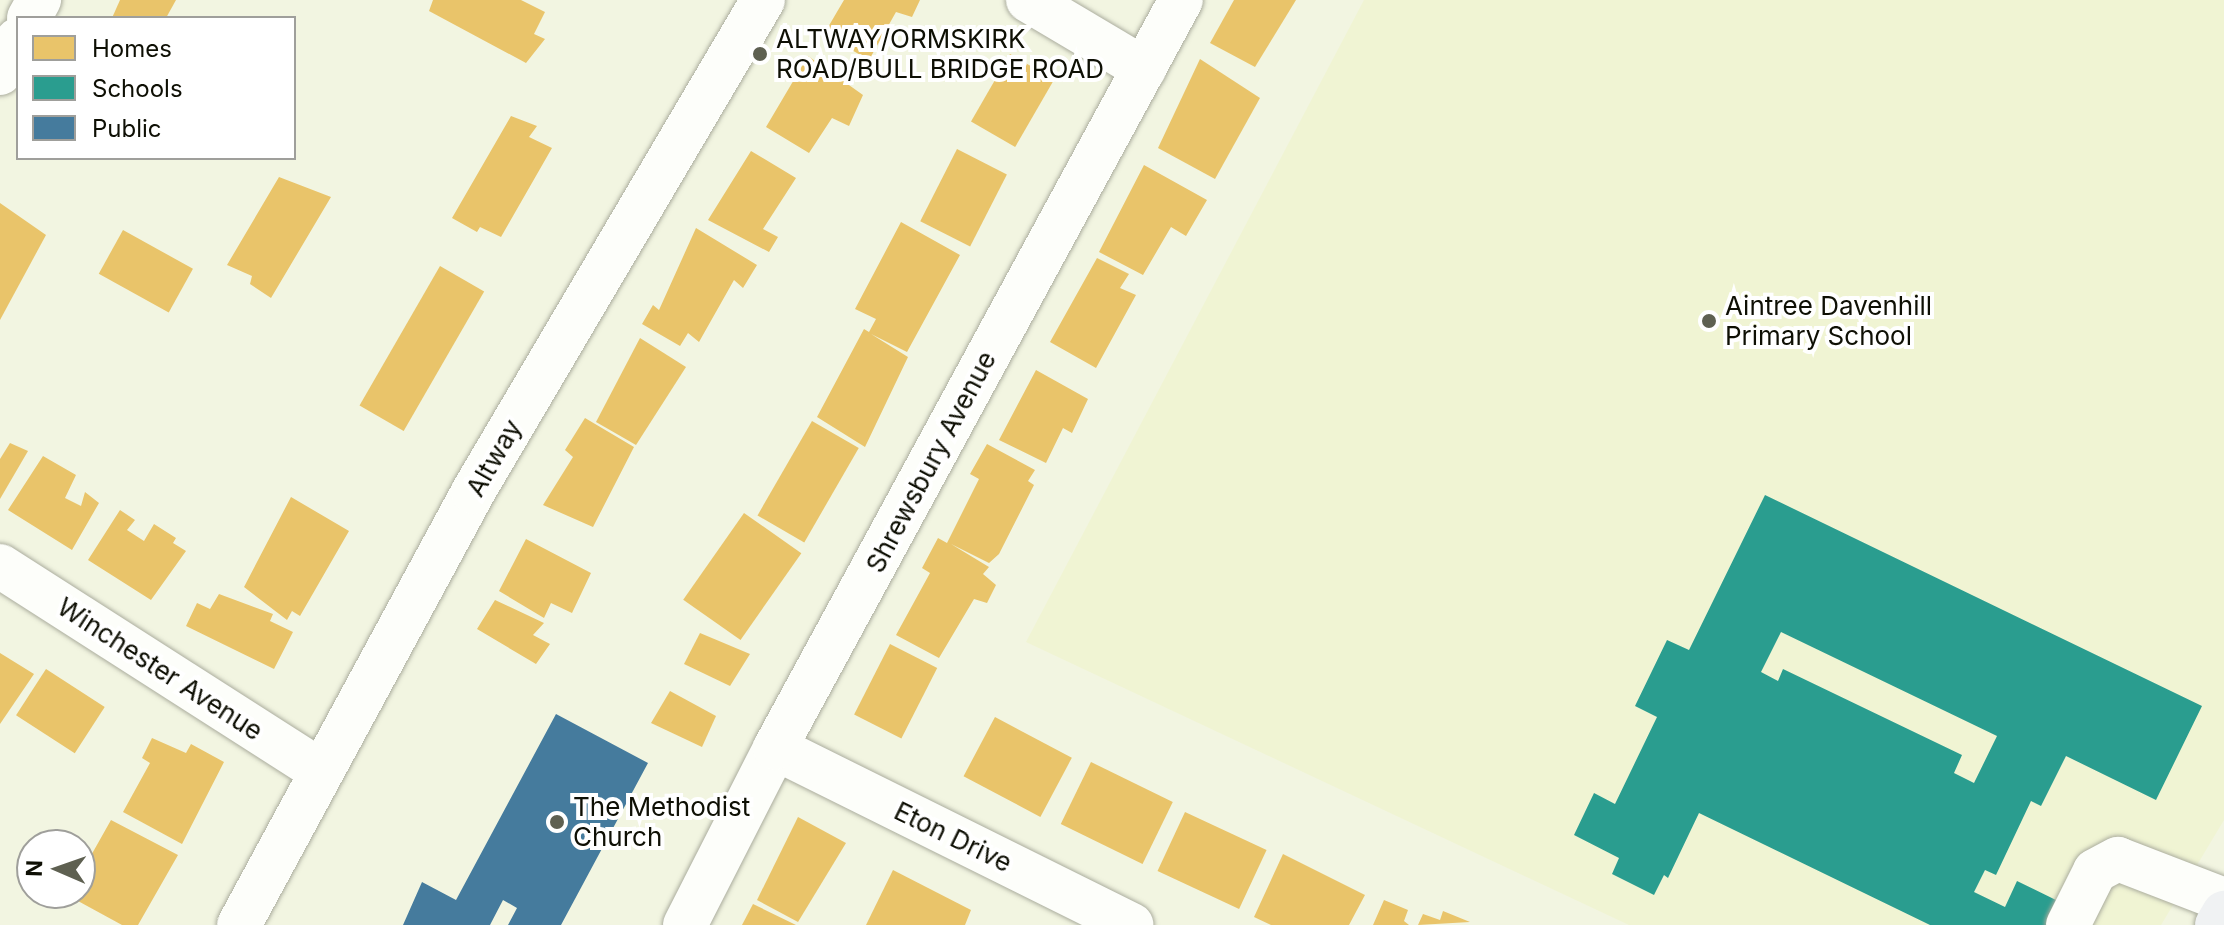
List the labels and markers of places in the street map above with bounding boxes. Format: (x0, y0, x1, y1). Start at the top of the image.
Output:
place label: ALTWAY/ORMSKIRK ROAD/BULL BRIDGE ROAD (776, 23, 1104, 84)
marker: ALTWAY/ORMSKIRK ROAD/BULL BRIDGE ROAD (751, 45, 769, 63)
place label: Aintree Davenhill Primary School (1725, 290, 1932, 352)
marker: Aintree Davenhill Primary School (1700, 312, 1718, 330)
place label: The Methodist Church (573, 791, 750, 852)
marker: The Methodist Church (548, 813, 566, 831)

